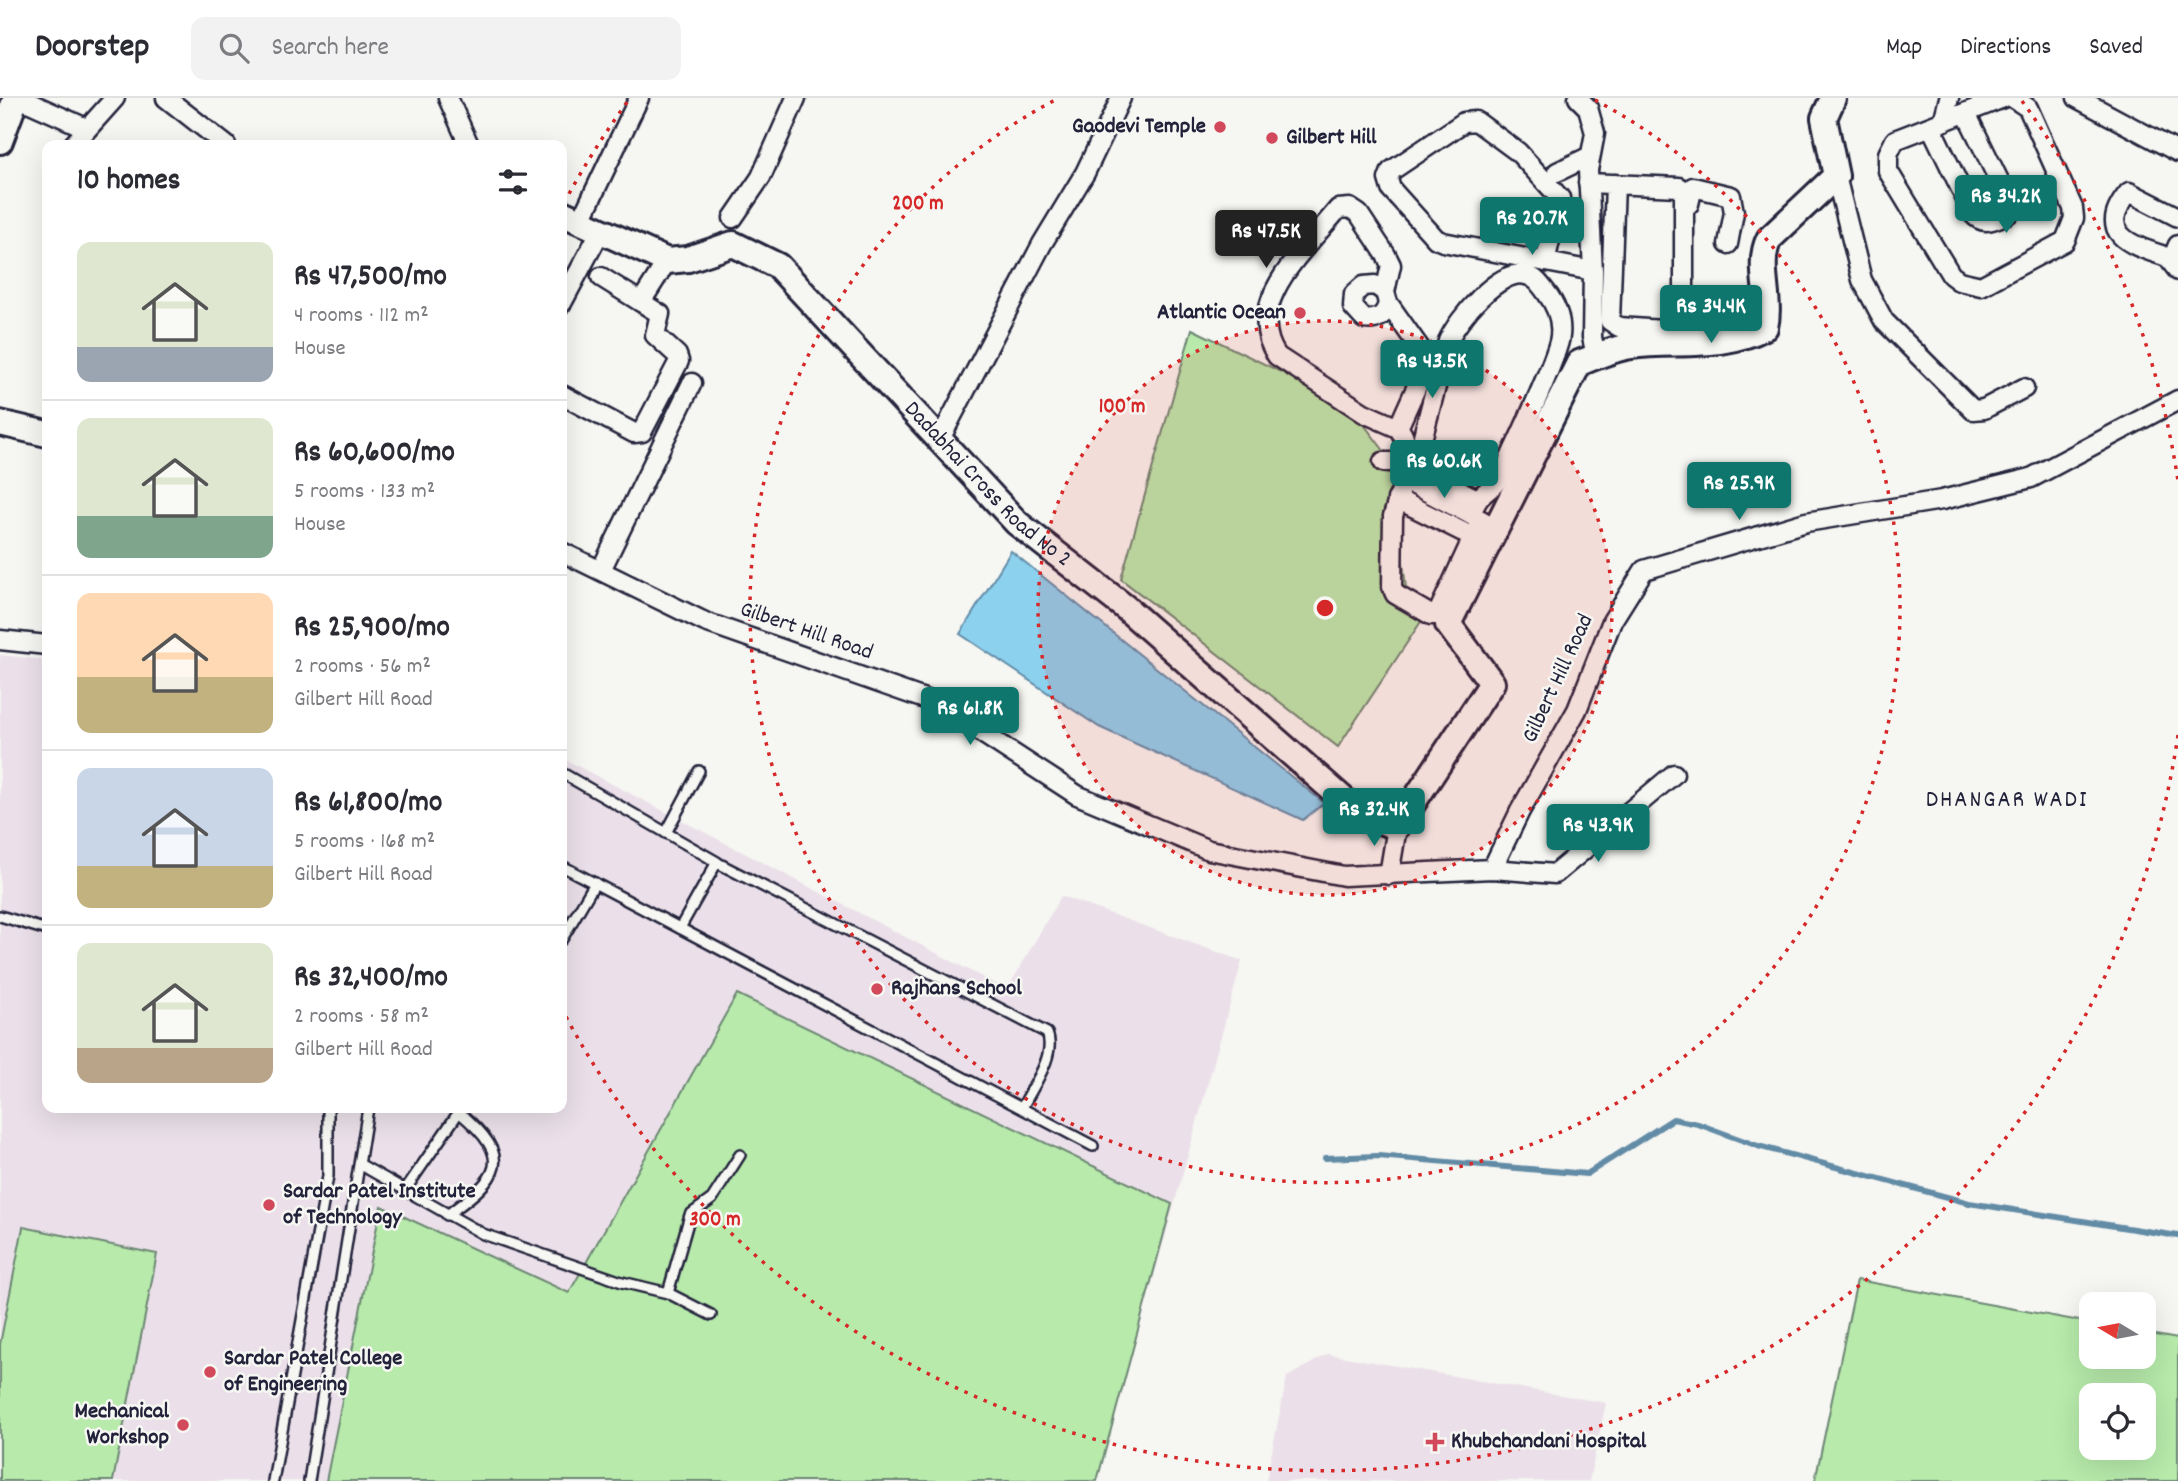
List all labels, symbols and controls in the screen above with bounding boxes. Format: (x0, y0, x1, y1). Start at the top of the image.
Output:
search box (191, 17, 681, 80)
text: Doorstep (35, 25, 149, 72)
icon: search (215, 29, 253, 67)
text: Search here (271, 30, 389, 67)
text: Map (1886, 31, 1922, 65)
text: Directions (1960, 31, 2051, 65)
text: Saved (2089, 31, 2143, 65)
place label: Gaodevi Temple (1072, 111, 1206, 144)
marker: Gaodevi Temple (1212, 119, 1228, 135)
place label: Gilbert Hill (1286, 122, 1377, 155)
marker: Gilbert Hill (1264, 130, 1280, 146)
text: 10 homes (77, 161, 180, 204)
icon: filters (494, 163, 532, 201)
pin: Rs 34.2K (1934, 176, 2078, 235)
text: Rs 34.2K (1971, 181, 2041, 214)
text: 200 m (892, 190, 944, 220)
pin: Rs 20.7K (1460, 198, 1604, 257)
text: Rs 20.7K (1496, 203, 1568, 236)
pin: Rs 47.5K (1194, 211, 1338, 270)
text: Rs 47.5K (1231, 216, 1301, 249)
text: Rs 47,500/mo (294, 257, 447, 300)
icon: home (133, 270, 217, 354)
pin: Rs 34.4K (1639, 286, 1783, 345)
text: Rs 34.4K (1676, 291, 1746, 324)
place label: Atlantic Ocean (1157, 297, 1286, 330)
text: 4 rooms · 112 m² (294, 300, 429, 333)
marker: Atlantic Ocean (1292, 305, 1308, 321)
text: House (294, 333, 346, 366)
pin: Rs 43.5K (1360, 341, 1504, 400)
text: Rs 43.5K (1396, 346, 1468, 379)
text: 100 m (1099, 393, 1145, 423)
street label: Dadabhai Cross Road No 2 (896, 394, 1078, 576)
text: Rs 60,600/mo (294, 433, 455, 476)
pin: Rs 60.6K (1372, 440, 1516, 500)
icon: home (133, 446, 217, 530)
text: Rs 60.6K (1406, 446, 1482, 479)
pin: Rs 25.9K (1667, 462, 1811, 522)
text: Rs 25.9K (1703, 468, 1775, 501)
text: 5 rooms · 133 m² (294, 476, 435, 509)
text: House (294, 509, 346, 542)
street label: Gilbert Hill Road (735, 594, 877, 670)
centre of rings (1313, 596, 1337, 620)
text: Rs 25,900/mo (294, 608, 450, 651)
street label: Gilbert Hill Road (1515, 609, 1603, 749)
icon: home (133, 621, 217, 705)
text: 2 rooms · 56 m² (294, 651, 431, 684)
text: Gilbert Hill Road (294, 684, 433, 717)
pin: Rs 61.8K (898, 688, 1042, 747)
text: Rs 61.8K (937, 693, 1003, 726)
text: Rs 61,800/mo (294, 783, 442, 826)
district label: DHANGAR WADI (1926, 784, 2088, 818)
pin: Rs 32.4K (1302, 788, 1446, 848)
text: Rs 32.4K (1339, 794, 1409, 827)
icon: home (133, 796, 217, 880)
pin: Rs 43.9K (1526, 804, 1670, 864)
text: Rs 43.9K (1563, 810, 1633, 843)
text: 5 rooms · 168 m² (294, 826, 435, 859)
text: Gilbert Hill Road (294, 859, 433, 892)
text: Rs 32,400/mo (294, 958, 448, 1001)
icon: home (133, 971, 217, 1055)
place label: Rajhans School (891, 973, 1022, 1006)
marker: Rajhans School (869, 981, 885, 997)
text: 2 rooms · 58 m² (294, 1001, 429, 1034)
text: Gilbert Hill Road (294, 1034, 433, 1067)
place label: Sardar Patel Institute of Technology (283, 1176, 476, 1235)
marker: Sardar Patel Institute of Technology (261, 1197, 277, 1213)
text: 300 m (689, 1206, 741, 1236)
north arrow (2079, 1292, 2156, 1368)
map controls (2079, 1292, 2156, 1460)
place label: Sardar Patel College of Engineering (224, 1343, 402, 1402)
marker: Sardar Patel College of Engineering (202, 1364, 218, 1380)
button: locate (2079, 1383, 2156, 1460)
place label: Mechanical Workshop (74, 1396, 170, 1455)
marker: Mechanical Workshop (175, 1417, 191, 1433)
place label: Khubchandani Hospital (1451, 1426, 1647, 1459)
marker: Khubchandani Hospital (1425, 1432, 1445, 1452)

